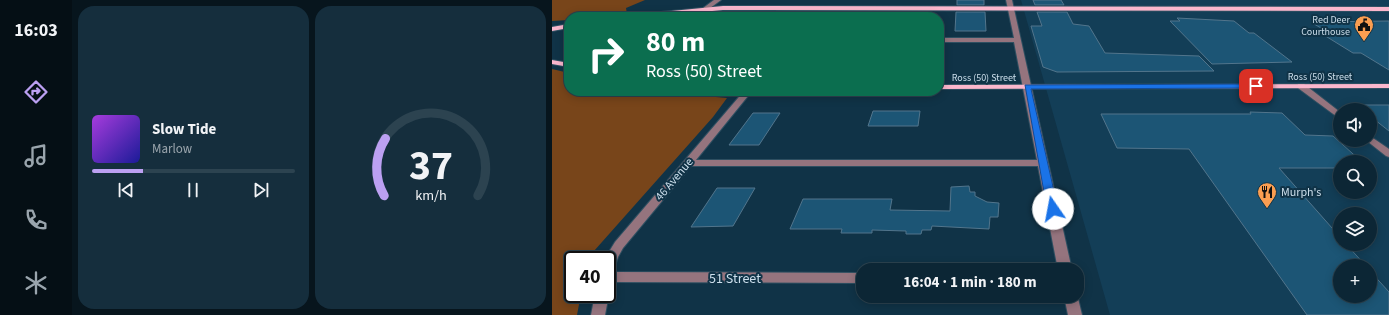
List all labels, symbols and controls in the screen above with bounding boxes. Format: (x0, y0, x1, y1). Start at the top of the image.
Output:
place label: Red Deer Courthouse (1301, 13, 1351, 39)
public building icon: Red Deer Courthouse (1353, 14, 1375, 42)
text: 16:03 (14, 18, 58, 43)
text: 80 m (646, 22, 705, 62)
icon: right (580, 28, 632, 80)
text: Ross (50) Street (646, 59, 762, 84)
pin (1239, 69, 1273, 103)
street label: Ross (50) Street (1288, 70, 1353, 84)
street label: Ross (50) Street (952, 71, 1017, 85)
icon: arrive (1245, 75, 1267, 97)
icon: directions (22, 78, 50, 106)
map controls (1333, 103, 1377, 303)
button: sound (1333, 103, 1377, 147)
text: Slow Tide (152, 119, 216, 140)
text: 37 (409, 135, 452, 195)
text: Marlow (152, 140, 192, 158)
icon: music (22, 142, 50, 170)
street label: 46 Avenue (651, 154, 697, 204)
button: search (1333, 155, 1377, 199)
icon: previous (115, 179, 137, 201)
icon: pause (182, 179, 204, 201)
icon: next (250, 179, 272, 201)
restaurant icon: Murph's (1256, 181, 1278, 209)
text: km/h (415, 184, 446, 205)
place label: Murph's (1281, 184, 1321, 201)
position arrow (1032, 188, 1074, 230)
icon: phone (22, 206, 50, 234)
button: layers (1333, 207, 1377, 251)
speed limit sign: 40 (564, 251, 616, 303)
button: + (1333, 259, 1377, 303)
icon: climate (22, 269, 50, 297)
street label: 51 Street (709, 269, 761, 289)
text: 16:04 · 1 min · 180 m (903, 272, 1037, 293)

